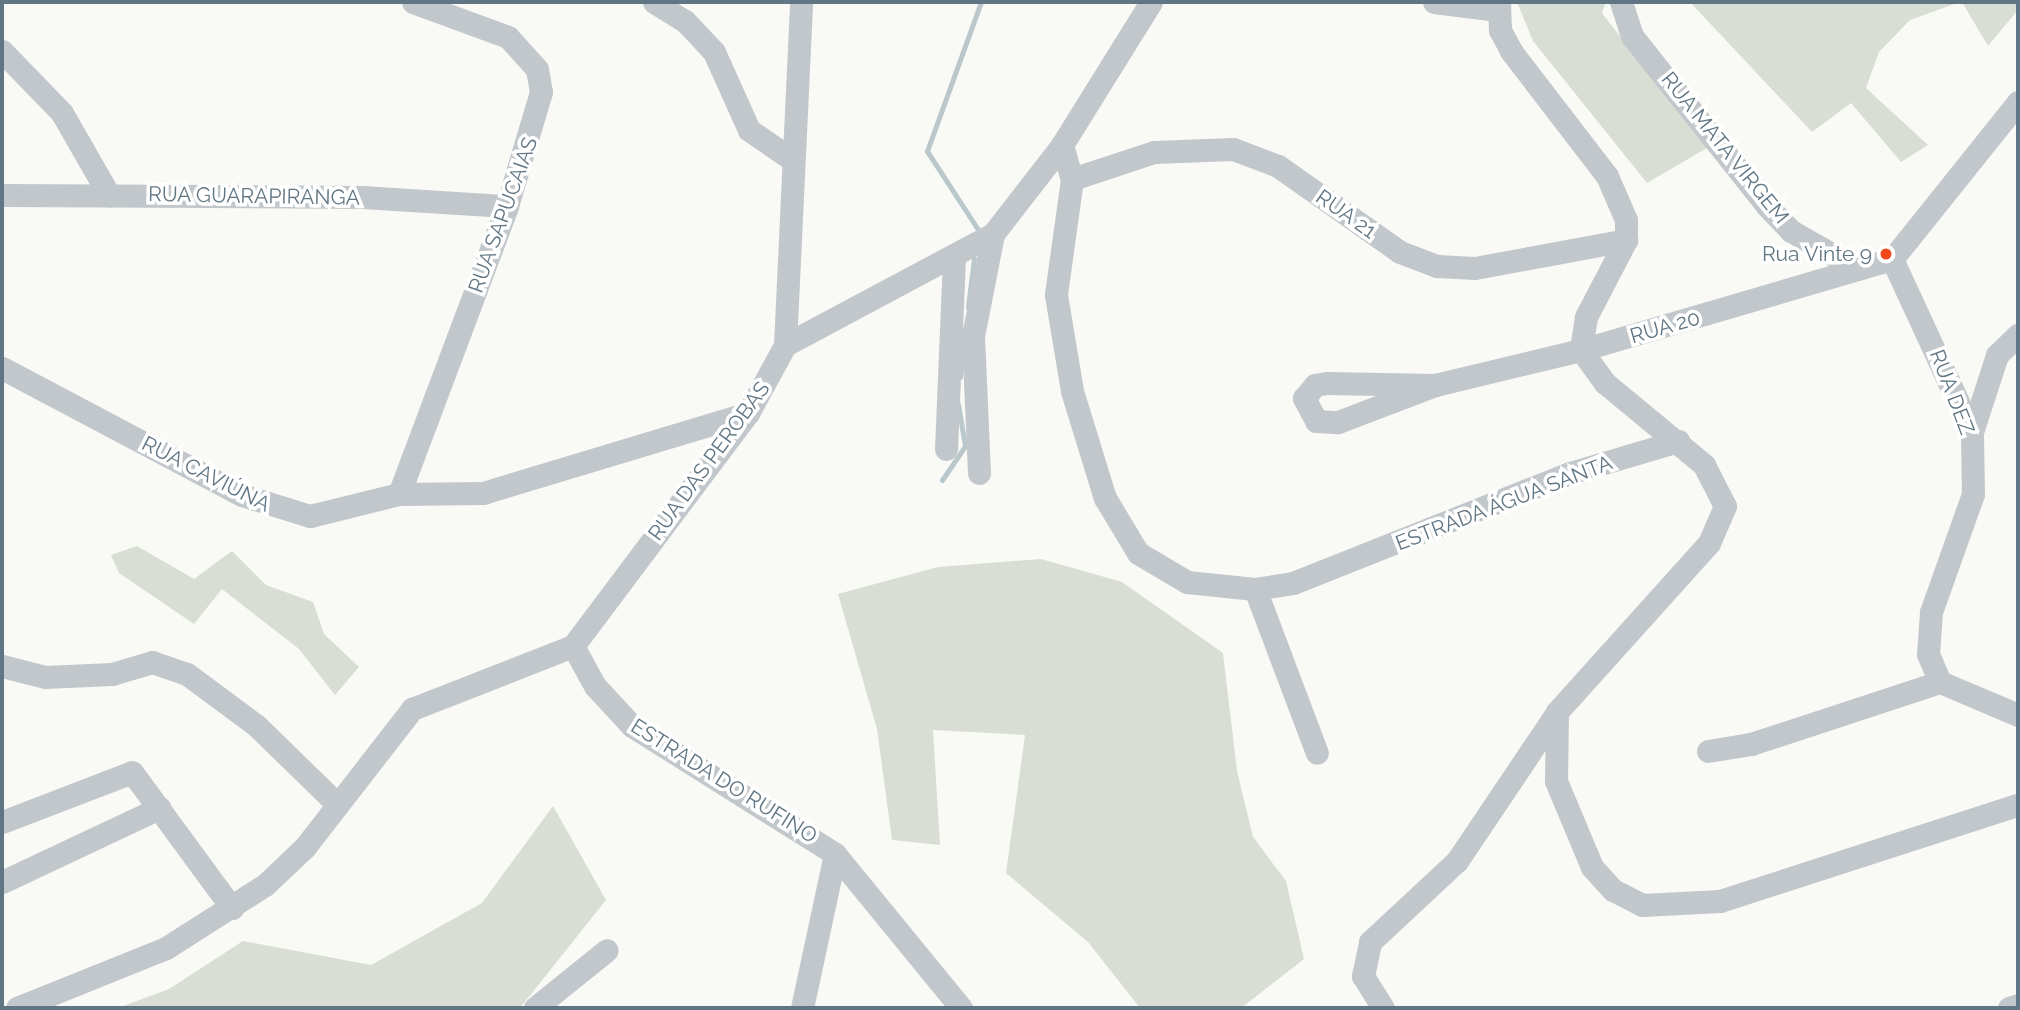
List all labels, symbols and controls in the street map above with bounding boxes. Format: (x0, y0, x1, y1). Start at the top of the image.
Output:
street label: RUA MATA VIRGEM (1655, 66, 1795, 230)
street label: RUA SAPUCAIAS (463, 133, 543, 297)
street label: RUA GUARAPIRANGA (148, 182, 360, 210)
street label: RUA 21 (1311, 184, 1381, 244)
place label: Rua Vinte 9 (1761, 241, 1872, 267)
marker: Rua Vinte 9 (1878, 246, 1894, 262)
street label: RUA 20 (1627, 305, 1703, 349)
street label: RUA DEZ (1924, 346, 1980, 438)
street label: RUA DAS PEROBAS (643, 376, 775, 546)
street label: RUA CAVIÚNA (137, 431, 275, 517)
street label: ESTRADA ÁGUA SANTA (1391, 450, 1617, 556)
street label: ESTRADA DO RUFINO (626, 713, 822, 849)

